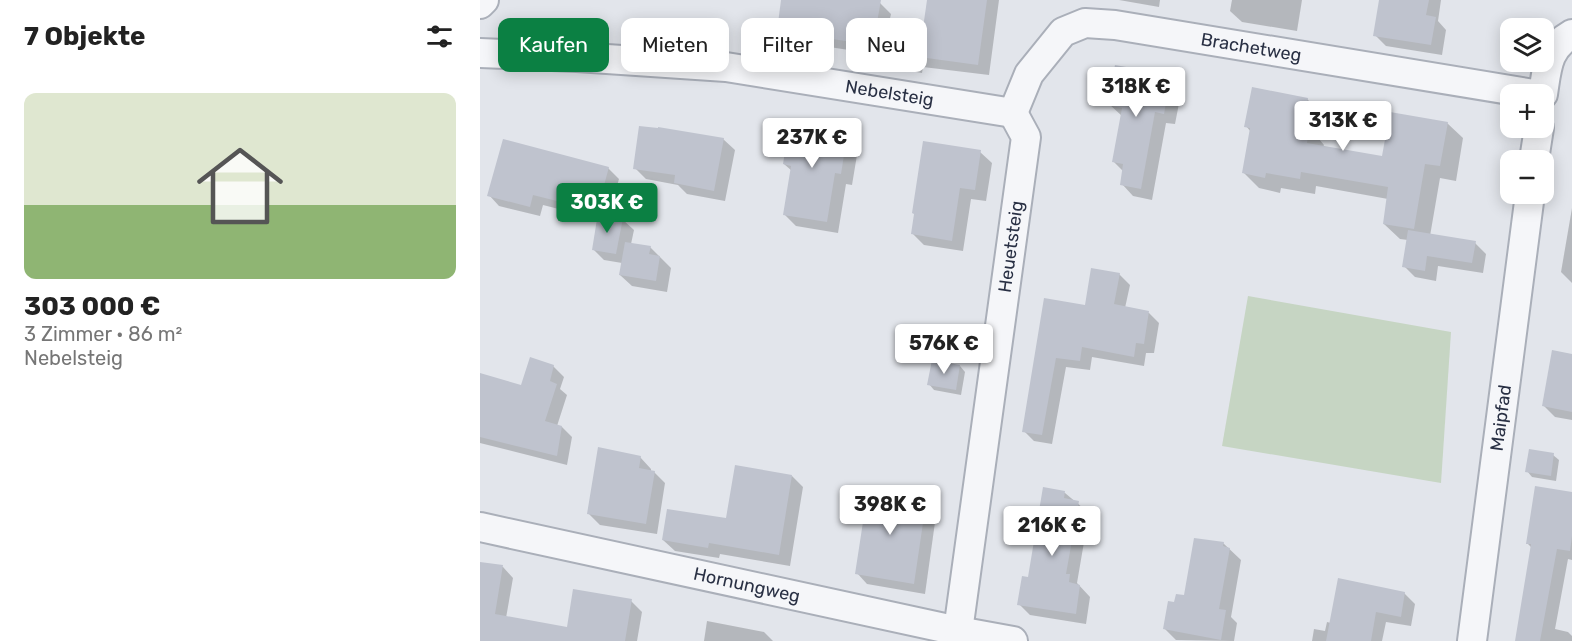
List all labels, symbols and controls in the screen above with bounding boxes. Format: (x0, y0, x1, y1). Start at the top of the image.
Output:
chip: Kaufen (498, 18, 609, 72)
chip: Mieten (621, 18, 729, 72)
chip: Filter (741, 18, 834, 72)
chip: Neu (846, 18, 927, 72)
map controls (1500, 18, 1554, 204)
button: layers (1500, 18, 1554, 72)
icon: filters (423, 20, 456, 53)
text: 7 Objekte (24, 21, 145, 52)
street label: Brachetweg (1199, 28, 1303, 67)
pin: 318K € (1087, 67, 1185, 118)
text: 318K € (1101, 74, 1171, 98)
street label: Nebelsteig (844, 75, 935, 111)
button: + (1500, 84, 1554, 138)
pin: 313K € (1294, 101, 1392, 152)
text: 313K € (1308, 108, 1378, 132)
pin: 237K € (763, 118, 861, 169)
text: 237K € (777, 125, 847, 149)
icon: home (186, 132, 294, 240)
button: − (1500, 150, 1554, 204)
pin: 303K € (558, 183, 656, 234)
text: 303K € (570, 190, 644, 214)
street label: Heuetsteig (994, 199, 1028, 294)
text: 303 000 € (24, 291, 160, 322)
text: 3 Zimmer · 86 m² (24, 322, 182, 346)
pin: 576K € (895, 324, 993, 375)
text: 576K € (909, 331, 979, 355)
text: Nebelsteig (24, 346, 123, 370)
street label: Maipfad (1486, 383, 1516, 452)
pin: 398K € (841, 485, 939, 536)
text: 398K € (854, 492, 926, 516)
pin: 216K € (1003, 506, 1101, 557)
text: 216K € (1017, 513, 1087, 537)
street label: Hornungweg (691, 563, 802, 607)

